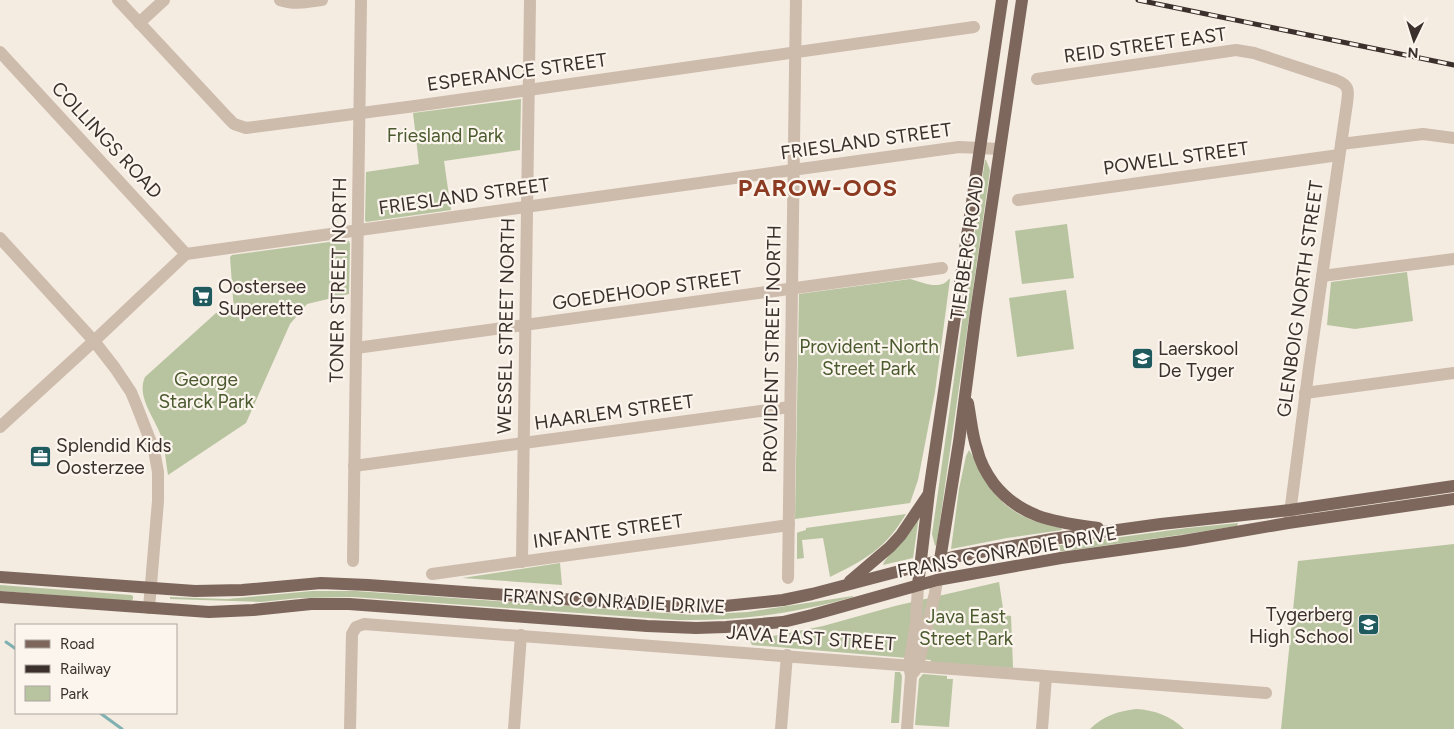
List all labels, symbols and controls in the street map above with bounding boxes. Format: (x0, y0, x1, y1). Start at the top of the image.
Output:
north arrow (1389, 15, 1439, 65)
street label: REID STREET EAST (1062, 22, 1228, 68)
text: N (1407, 44, 1419, 61)
street label: ESPERANCE STREET (426, 48, 609, 96)
street label: COLLINGS ROAD (47, 77, 167, 203)
street label: FRIESLAND STREET (779, 118, 954, 164)
park label: Friesland Park (387, 124, 504, 147)
street label: POWELL STREET (1102, 136, 1251, 180)
street label: FRIESLAND STREET (377, 173, 552, 219)
district label: PAROW-OOS (738, 173, 898, 202)
street label: TIERBERG ROAD (946, 174, 988, 322)
street label: TONER STREET NORTH (325, 177, 351, 383)
street label: GLENBOIG NORTH STREET (1272, 179, 1328, 419)
street label: WESSEL STREET NORTH (493, 218, 519, 434)
street label: PROVIDENT STREET NORTH (758, 225, 786, 473)
street label: GOEDEHOOP STREET (551, 265, 744, 315)
place label: Oostersee Superette (218, 275, 306, 320)
supermarket icon: Oostersee Superette (190, 285, 214, 309)
park label: Provident-North Street Park (799, 335, 939, 380)
place label: Laerskool De Tyger (1158, 337, 1238, 382)
school or university icon: Laerskool De Tyger (1130, 347, 1154, 371)
park label: George Starck Park (158, 368, 254, 413)
street label: HAARLEM STREET (533, 389, 696, 435)
place label: Splendid Kids Oosterzee (56, 434, 172, 479)
office icon: Splendid Kids Oosterzee (28, 444, 52, 468)
street label: INFANTE STREET (532, 509, 685, 553)
street label: FRANS CONRADIE DRIVE (895, 521, 1119, 583)
street label: FRANS CONRADIE DRIVE (502, 584, 726, 618)
place label: Tygerberg High School (1249, 603, 1353, 648)
park label: Java East Street Park (919, 605, 1014, 650)
school or university icon: Tygerberg High School (1357, 613, 1381, 637)
street label: JAVA EAST STREET (726, 621, 897, 655)
legend (15, 624, 178, 714)
text: Road (60, 635, 95, 653)
text: Railway (60, 660, 111, 678)
text: Park (60, 685, 89, 703)

